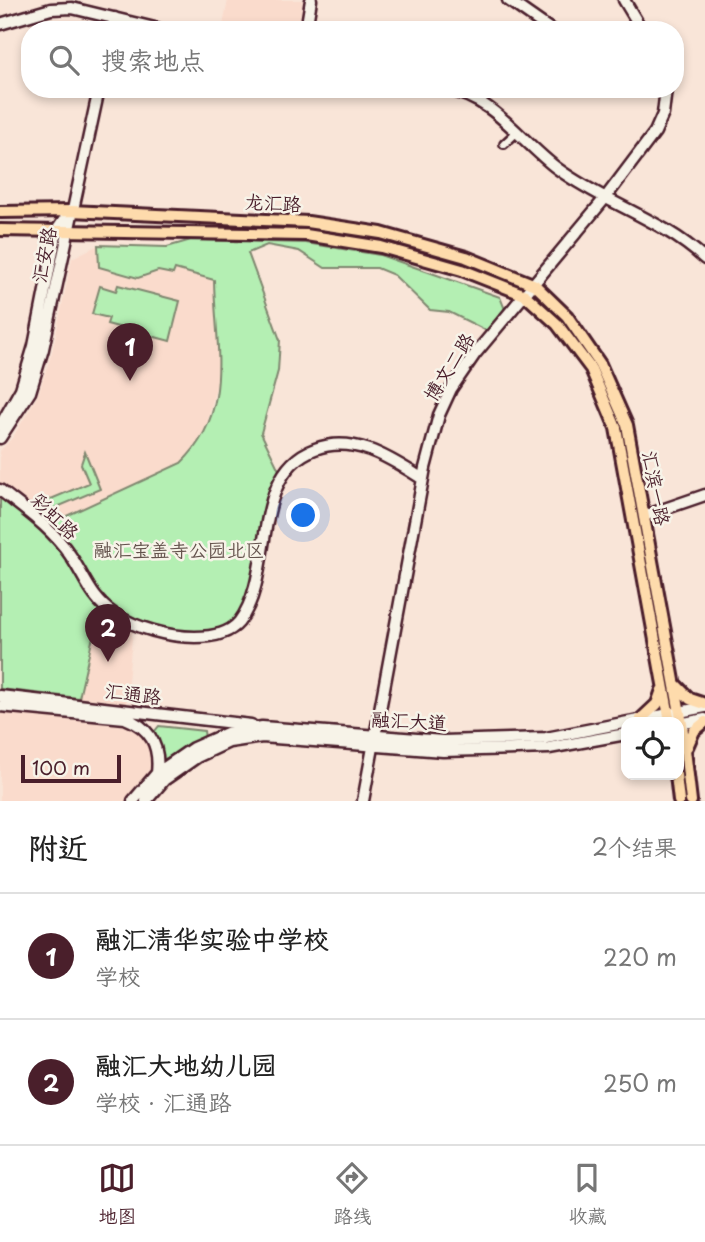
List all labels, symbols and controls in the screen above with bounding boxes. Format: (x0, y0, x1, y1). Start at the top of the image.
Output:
search box (21, 21, 684, 98)
text: 搜索地点 (101, 40, 205, 79)
icon: search (45, 41, 83, 79)
street label: 龙汇路 (244, 187, 302, 217)
street label: 汇安路 (24, 224, 62, 285)
pin: 1 (107, 323, 153, 381)
street label: 博文二路 (416, 327, 480, 406)
street label: 汇滨一路 (636, 448, 678, 528)
street label: 彩虹路 (25, 485, 86, 545)
your location (286, 498, 320, 532)
park label: 融汇宝盖寺公园北区 (93, 535, 265, 563)
pin: 2 (85, 604, 131, 662)
street label: 汇通路 (103, 676, 163, 710)
street label: 融汇大道 (370, 704, 448, 736)
map controls (621, 717, 684, 780)
button: locate (621, 717, 684, 780)
scale bar (21, 752, 121, 784)
text: 100 m (32, 753, 90, 781)
text: 附近 (28, 824, 88, 869)
text: 2个结果 (592, 829, 677, 864)
text: 融汇清华实验中学校 (95, 919, 329, 958)
text: 1 (46, 939, 57, 974)
text: 220 m (603, 939, 677, 974)
text: 学校 (95, 958, 141, 993)
text: 融汇大地幼儿园 (95, 1045, 277, 1084)
text: 2 (43, 1065, 59, 1100)
text: 250 m (603, 1065, 677, 1100)
text: 学校 · 汇通路 (95, 1084, 232, 1119)
tab: 地图 (98, 1159, 137, 1229)
tab: 路线 (333, 1159, 372, 1229)
tab: 收藏 (568, 1159, 607, 1229)

